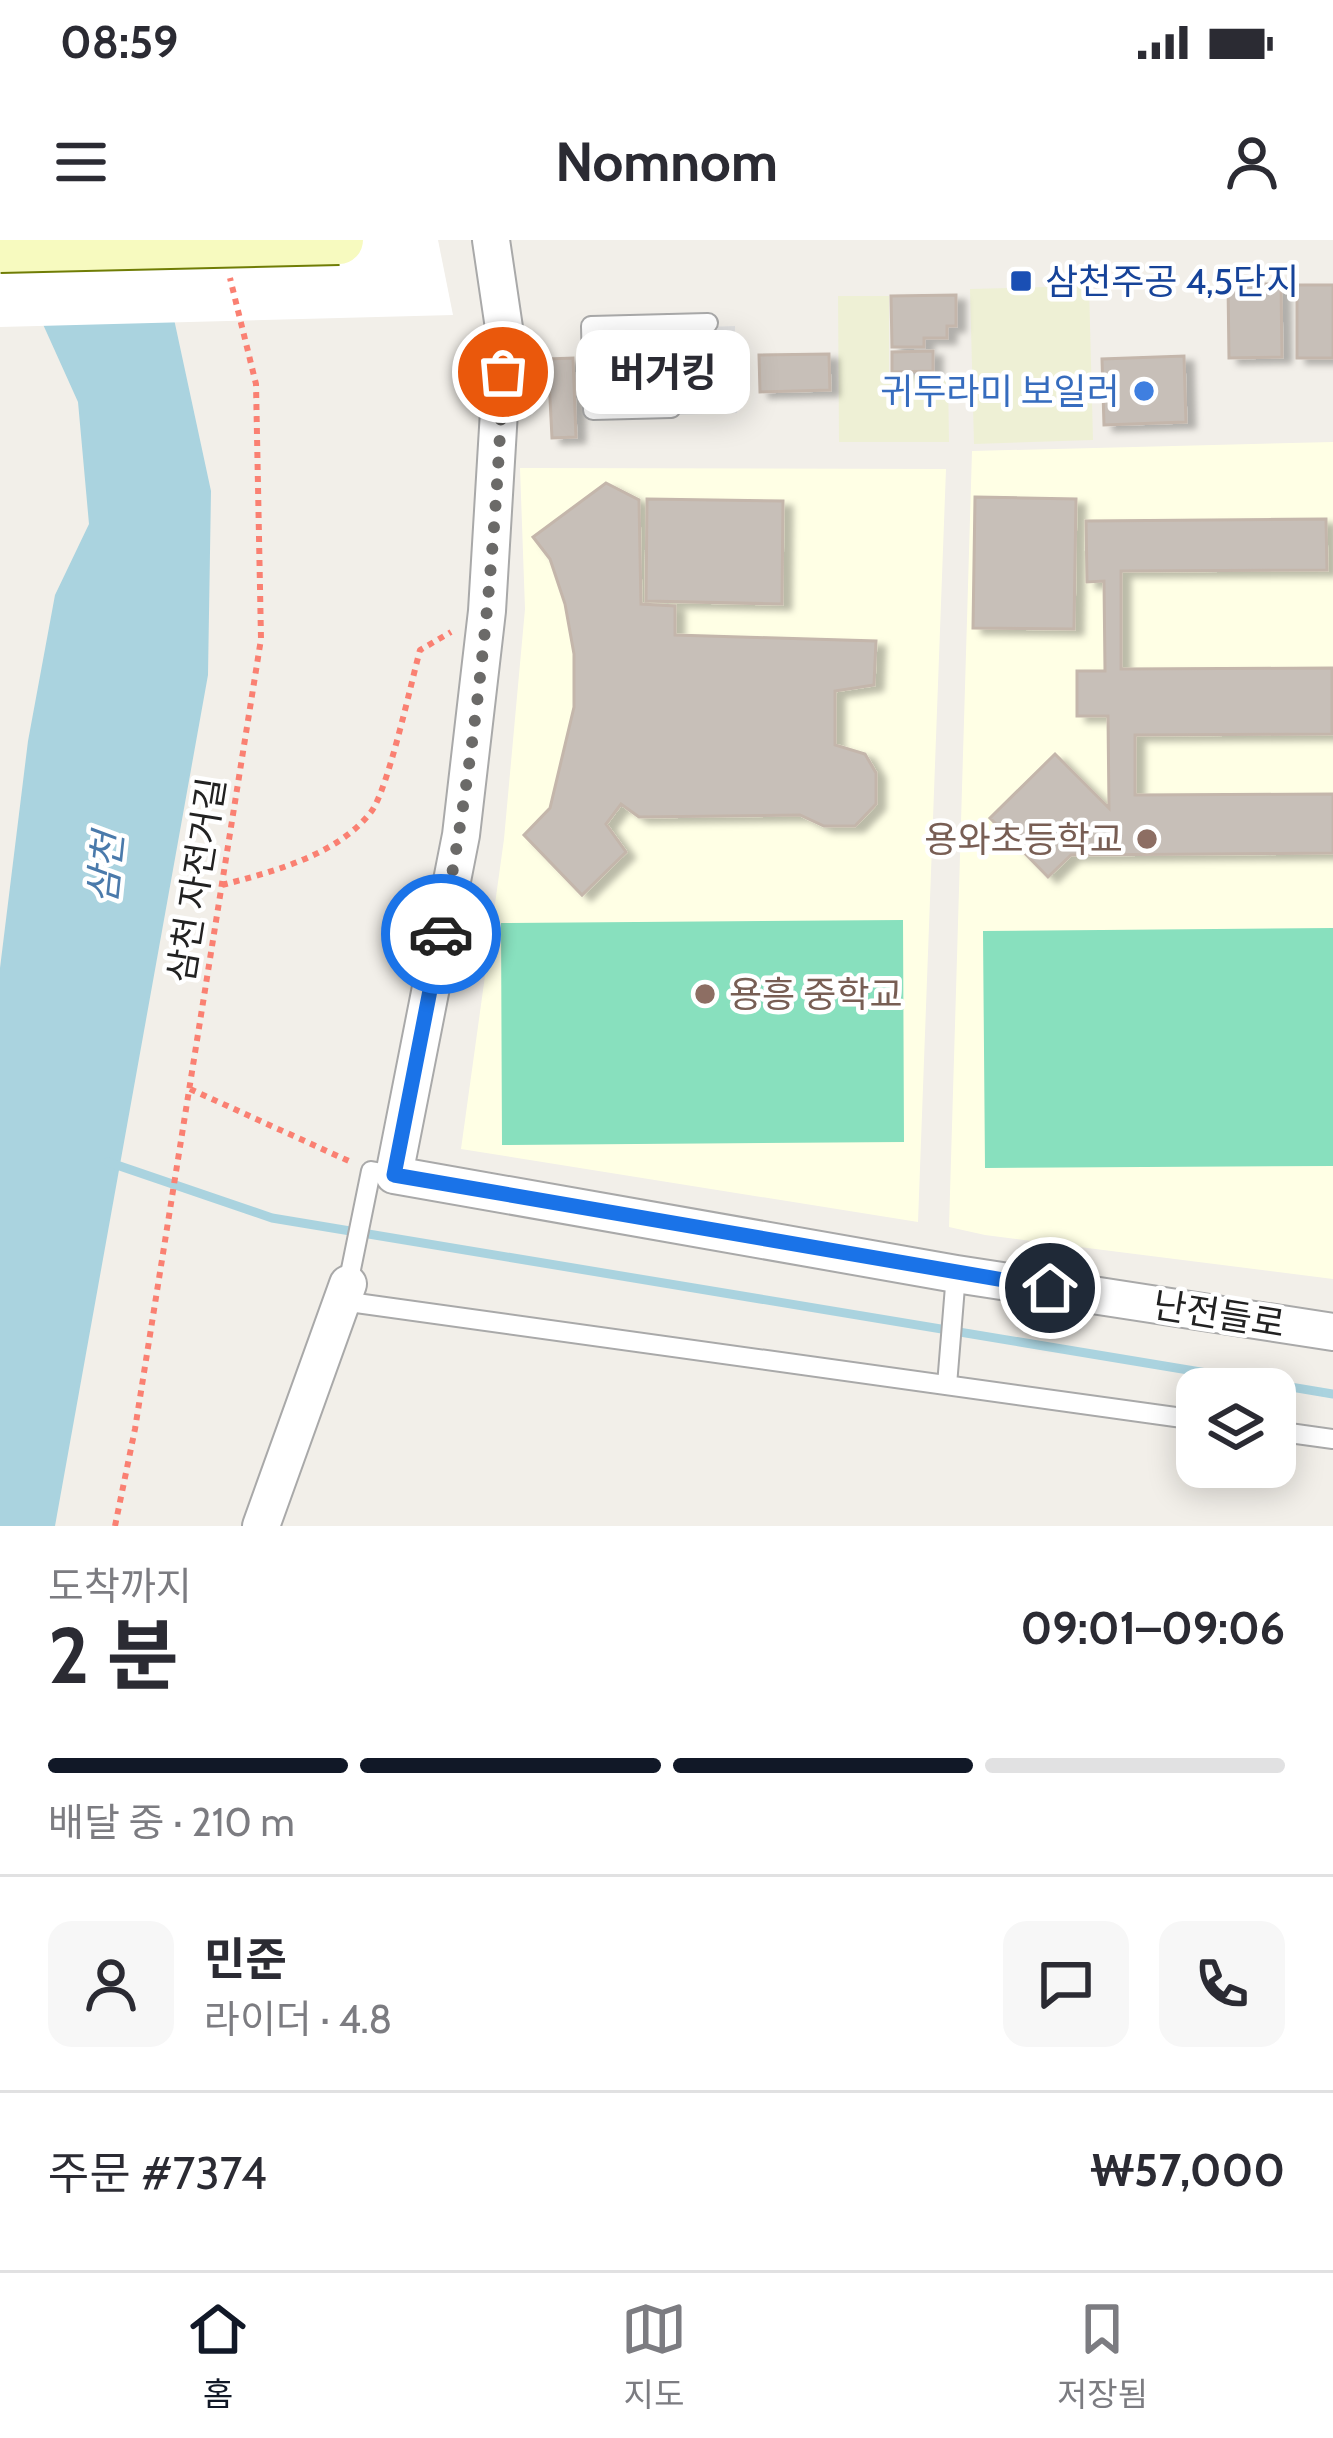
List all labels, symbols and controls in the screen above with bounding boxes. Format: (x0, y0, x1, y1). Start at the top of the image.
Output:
text: 08:59 (60, 15, 178, 69)
icon: menu (48, 129, 114, 195)
text: Nomnom (555, 129, 778, 195)
icon: person (1219, 129, 1285, 195)
place label: 삼천주공 4,5단지 (1045, 259, 1299, 303)
marker: 삼천주공 4,5단지 (1008, 268, 1034, 294)
pin (452, 321, 554, 423)
callout: 버거킹 (575, 330, 749, 414)
icon: bag (470, 339, 536, 405)
text: 버거킹 (609, 348, 717, 396)
place label: 귀두라미 보일러 (880, 369, 1120, 413)
marker: 귀두라미 보일러 (1131, 378, 1157, 404)
street label: 삼천 자전거길 (158, 774, 234, 986)
place label: 용와초등학교 (924, 817, 1123, 861)
water label: 삼천 (77, 826, 133, 906)
marker: 용와초등학교 (1134, 826, 1160, 852)
courier (381, 874, 501, 994)
icon: car (408, 901, 474, 967)
place label: 용흥 중학교 (729, 972, 903, 1016)
marker: 용흥 중학교 (692, 981, 718, 1007)
pin (999, 1237, 1101, 1339)
icon: home (1017, 1255, 1083, 1321)
street label: 난전들로 (1150, 1282, 1288, 1346)
map controls (1176, 1368, 1296, 1488)
button: layers (1176, 1368, 1296, 1488)
text: 도착까지 (48, 1562, 192, 1610)
text: 09:01–09:06 (1021, 1601, 1285, 1655)
text: 2 분 (48, 1608, 179, 1703)
text: 배달 중 · 210 m (48, 1798, 295, 1846)
button: person (48, 1921, 174, 2047)
button: chat (1003, 1921, 1129, 2047)
button: phone (1159, 1921, 1285, 2047)
text: 민준 (204, 1932, 287, 1986)
text: 라이더 · 4.8 (204, 1995, 392, 2043)
text: ₩57,000 (1091, 2143, 1285, 2197)
text: 주문 #7374 (48, 2146, 267, 2200)
tab: 홈 (185, 2296, 251, 2416)
tab: 지도 (621, 2296, 687, 2416)
tab: 저장됨 (1057, 2296, 1148, 2416)

